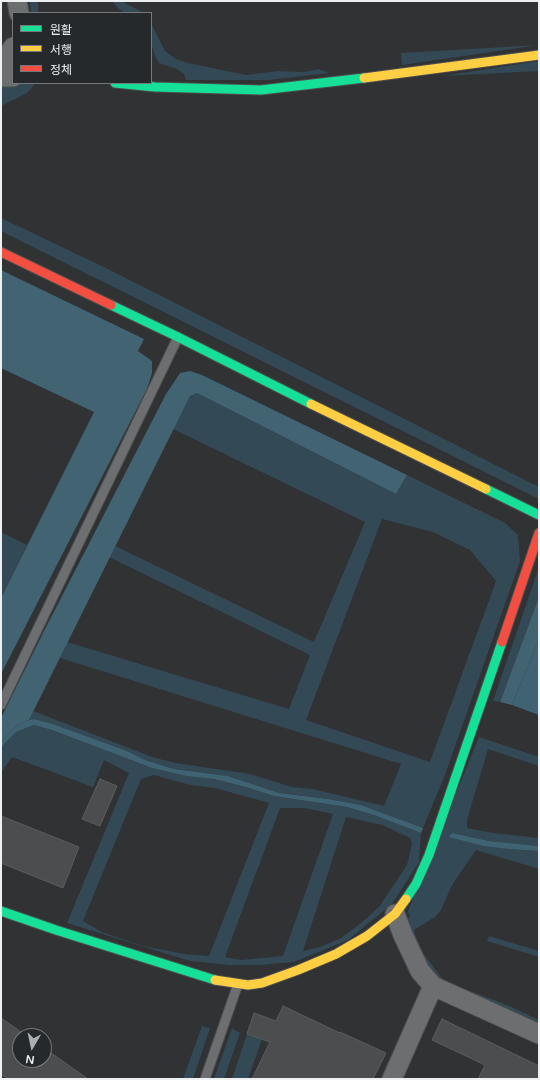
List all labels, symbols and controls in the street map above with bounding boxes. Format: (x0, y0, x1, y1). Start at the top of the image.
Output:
legend (12, 12, 152, 84)
text: 원활 (50, 23, 72, 37)
text: 서행 (50, 43, 72, 57)
text: 정체 (50, 63, 72, 77)
north arrow (12, 1028, 52, 1068)
text: N (25, 1052, 36, 1066)

